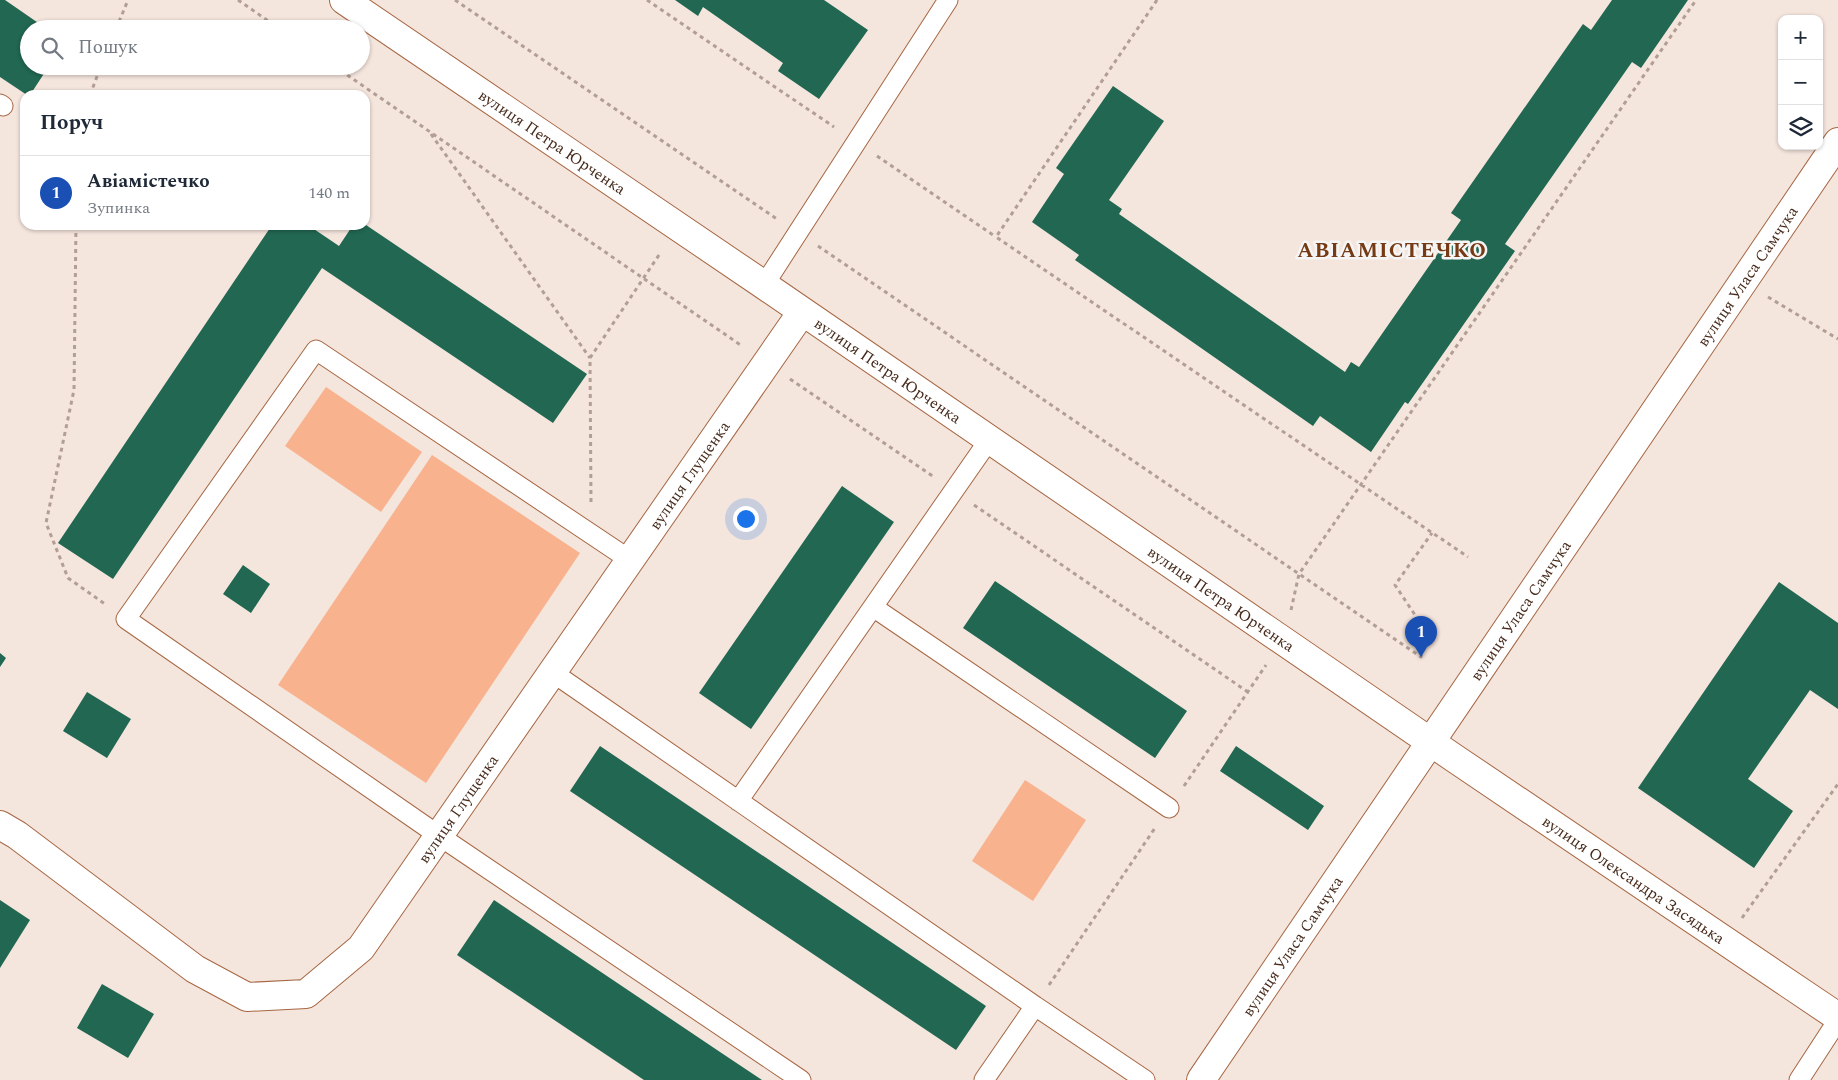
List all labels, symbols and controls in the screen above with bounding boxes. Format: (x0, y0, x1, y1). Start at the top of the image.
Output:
map controls (1778, 15, 1823, 150)
button: + (1778, 15, 1823, 60)
search box (20, 20, 370, 75)
text: Пошук (78, 33, 138, 62)
icon: search (38, 34, 66, 62)
button: − (1778, 60, 1823, 105)
street label: вулиця Петра Юрченка (473, 84, 631, 201)
button: layers (1778, 105, 1823, 150)
text: Поруч (40, 107, 103, 139)
text: Авіамістечко (87, 167, 210, 196)
text: 1 (52, 181, 60, 205)
text: 140 m (308, 181, 350, 205)
text: Зупинка (87, 196, 150, 220)
street label: вулиця Уласа Самчука (1691, 201, 1804, 352)
district label: АВІАМІСТЕЧКО (1297, 235, 1487, 267)
street label: вулиця Петра Юрченка (809, 312, 966, 430)
street label: вулиця Глущенка (644, 416, 736, 535)
your location (733, 506, 759, 532)
street label: вулиця Уласа Самчука (1465, 535, 1577, 686)
street label: вулиця Петра Юрченка (1142, 540, 1299, 658)
pin: 1 (1405, 616, 1437, 657)
street label: вулиця Глущенка (412, 750, 505, 869)
street label: вулиця Олександра Засядька (1537, 810, 1730, 951)
street label: вулиця Уласа Самчука (1236, 871, 1349, 1022)

